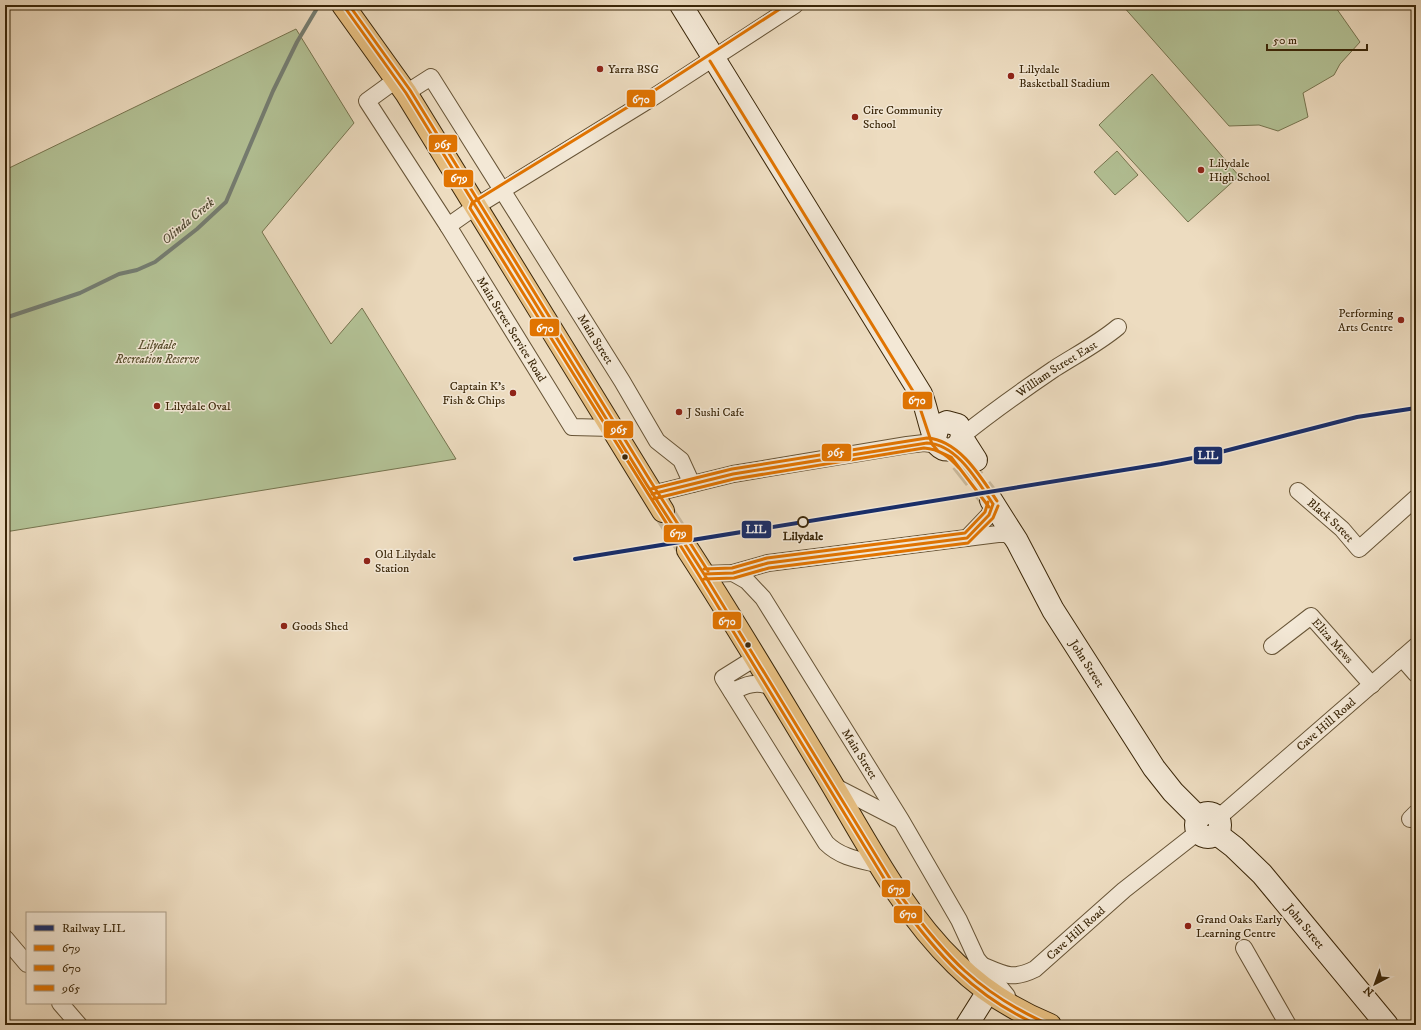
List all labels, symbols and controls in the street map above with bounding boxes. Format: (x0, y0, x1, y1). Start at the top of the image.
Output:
scale bar (1267, 26, 1367, 52)
text: 50 m (1273, 33, 1297, 48)
place label: Yarra BSG (608, 62, 659, 77)
place label: Lilydale Basketball Stadium (1019, 62, 1110, 91)
marker: Yarra BSG (595, 64, 605, 74)
marker: Lilydale Basketball Stadium (1006, 71, 1016, 81)
line badge: 670 (626, 89, 656, 108)
text: 670 (632, 93, 650, 107)
place label: Cire Community School (863, 103, 943, 132)
marker: Cire Community School (850, 112, 860, 122)
line badge: 965 (428, 134, 458, 153)
text: 965 (434, 138, 452, 152)
place label: Lilydale High School (1209, 156, 1270, 185)
marker: Lilydale High School (1196, 165, 1206, 175)
line badge: 679 (443, 169, 474, 188)
text: 679 (450, 172, 468, 186)
water label: Olinda Creek (158, 194, 218, 248)
street label: Main Street Service Road (474, 274, 550, 385)
place label: Performing Arts Centre (1338, 306, 1393, 335)
street label: Main Street (574, 311, 617, 367)
marker: Performing Arts Centre (1396, 315, 1406, 325)
line badge: 670 (529, 318, 560, 337)
text: 670 (536, 322, 554, 336)
street label: William Street East (1012, 337, 1100, 401)
park label: Lilydale Recreation Reserve (114, 338, 200, 367)
place label: Captain K's Fish & Chips (442, 379, 505, 408)
marker: Captain K's Fish & Chips (508, 388, 518, 398)
line badge: 670 (902, 391, 933, 410)
text: 670 (908, 394, 926, 408)
place label: Lilydale Oval (165, 399, 231, 414)
marker: Lilydale Oval (152, 401, 162, 411)
place label: J Sushi Cafe (686, 405, 744, 420)
marker: J Sushi Cafe (674, 407, 684, 417)
line badge: 965 (603, 420, 634, 439)
text: 965 (610, 423, 628, 437)
line badge: 965 (821, 443, 852, 462)
text: 965 (827, 446, 845, 460)
line badge: LIL (1193, 446, 1223, 465)
text: LIL (1198, 449, 1218, 463)
unlabelled marker (620, 452, 630, 462)
street label: Black Street (1304, 495, 1358, 545)
marker: Lilydale (797, 516, 809, 528)
line badge: LIL (741, 520, 772, 539)
text: LIL (746, 523, 766, 537)
line badge: 679 (663, 524, 693, 543)
text: 679 (669, 527, 687, 541)
place label: Lilydale (783, 529, 823, 544)
place label: Old Lilydale Station (375, 547, 436, 576)
marker: Old Lilydale Station (362, 556, 372, 566)
line badge: 670 (712, 611, 742, 630)
text: 670 (718, 615, 736, 629)
street label: Eliza Mews (1309, 615, 1357, 666)
place label: Goods Shed (292, 619, 348, 634)
marker: Goods Shed (279, 621, 289, 631)
street label: John Street (1066, 636, 1108, 690)
unlabelled marker (743, 640, 753, 650)
street label: Cave Hill Road (1293, 694, 1359, 754)
street label: Main Street (839, 726, 881, 782)
line badge: 679 (881, 879, 911, 898)
text: 679 (887, 883, 905, 897)
street label: John Street (1282, 900, 1328, 952)
street label: Cave Hill Road (1043, 903, 1108, 963)
line badge: 670 (893, 905, 923, 924)
text: 670 (899, 908, 917, 922)
legend (26, 912, 166, 1004)
place label: Grand Oaks Early Learning Centre (1196, 912, 1282, 941)
text: Railway LIL (62, 921, 125, 936)
marker: Grand Oaks Early Learning Centre (1183, 921, 1193, 931)
text: 679 (62, 941, 81, 956)
text: 670 (62, 961, 81, 976)
north arrow (1355, 964, 1395, 1004)
text: 965 (61, 981, 80, 996)
text: N (1361, 983, 1377, 999)

